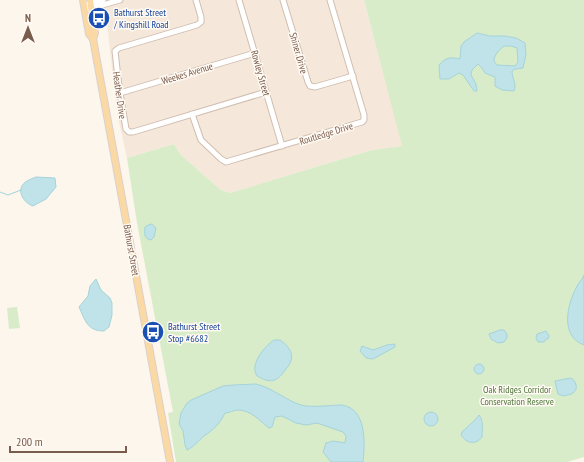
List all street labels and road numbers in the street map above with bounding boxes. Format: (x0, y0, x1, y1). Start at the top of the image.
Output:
street label: Shiner Drive (286, 31, 311, 75)
street label: Rowley Street (248, 49, 273, 98)
street label: Weekes Avenue (160, 60, 214, 87)
street label: Heather Drive (110, 70, 129, 120)
street label: Routledge Drive (298, 119, 355, 148)
street label: Bathurst Street (121, 223, 142, 277)

